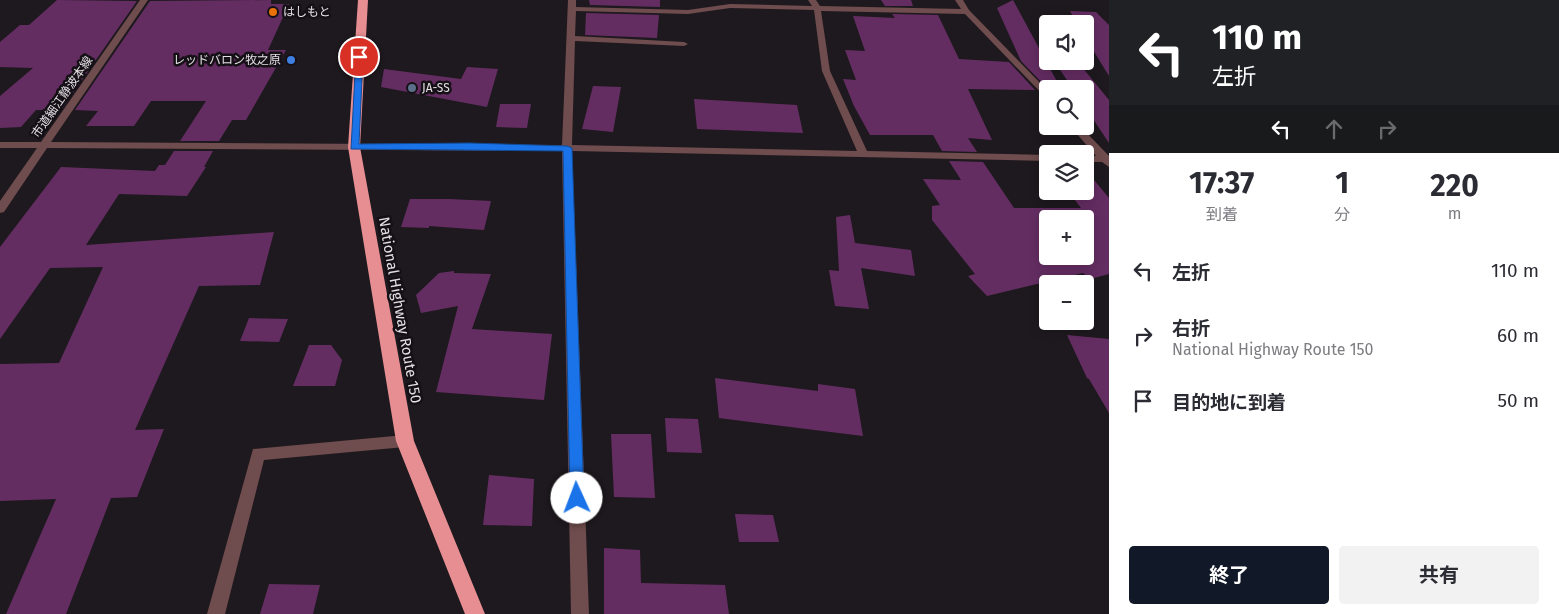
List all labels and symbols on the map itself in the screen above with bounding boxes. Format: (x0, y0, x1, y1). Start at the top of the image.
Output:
place label: はしもと (283, 5, 331, 19)
marker: はしもと (267, 6, 279, 18)
pin (338, 36, 380, 78)
place label: レッドバロン牧之原 (173, 53, 281, 67)
street label: 市道細江静波本線 (29, 54, 95, 140)
marker: レッドバロン牧之原 (285, 54, 297, 66)
place label: JA-SS (422, 81, 450, 95)
marker: JA-SS (406, 82, 418, 94)
street label: National Highway Route 150 (375, 215, 425, 405)
position arrow (550, 471, 602, 523)

